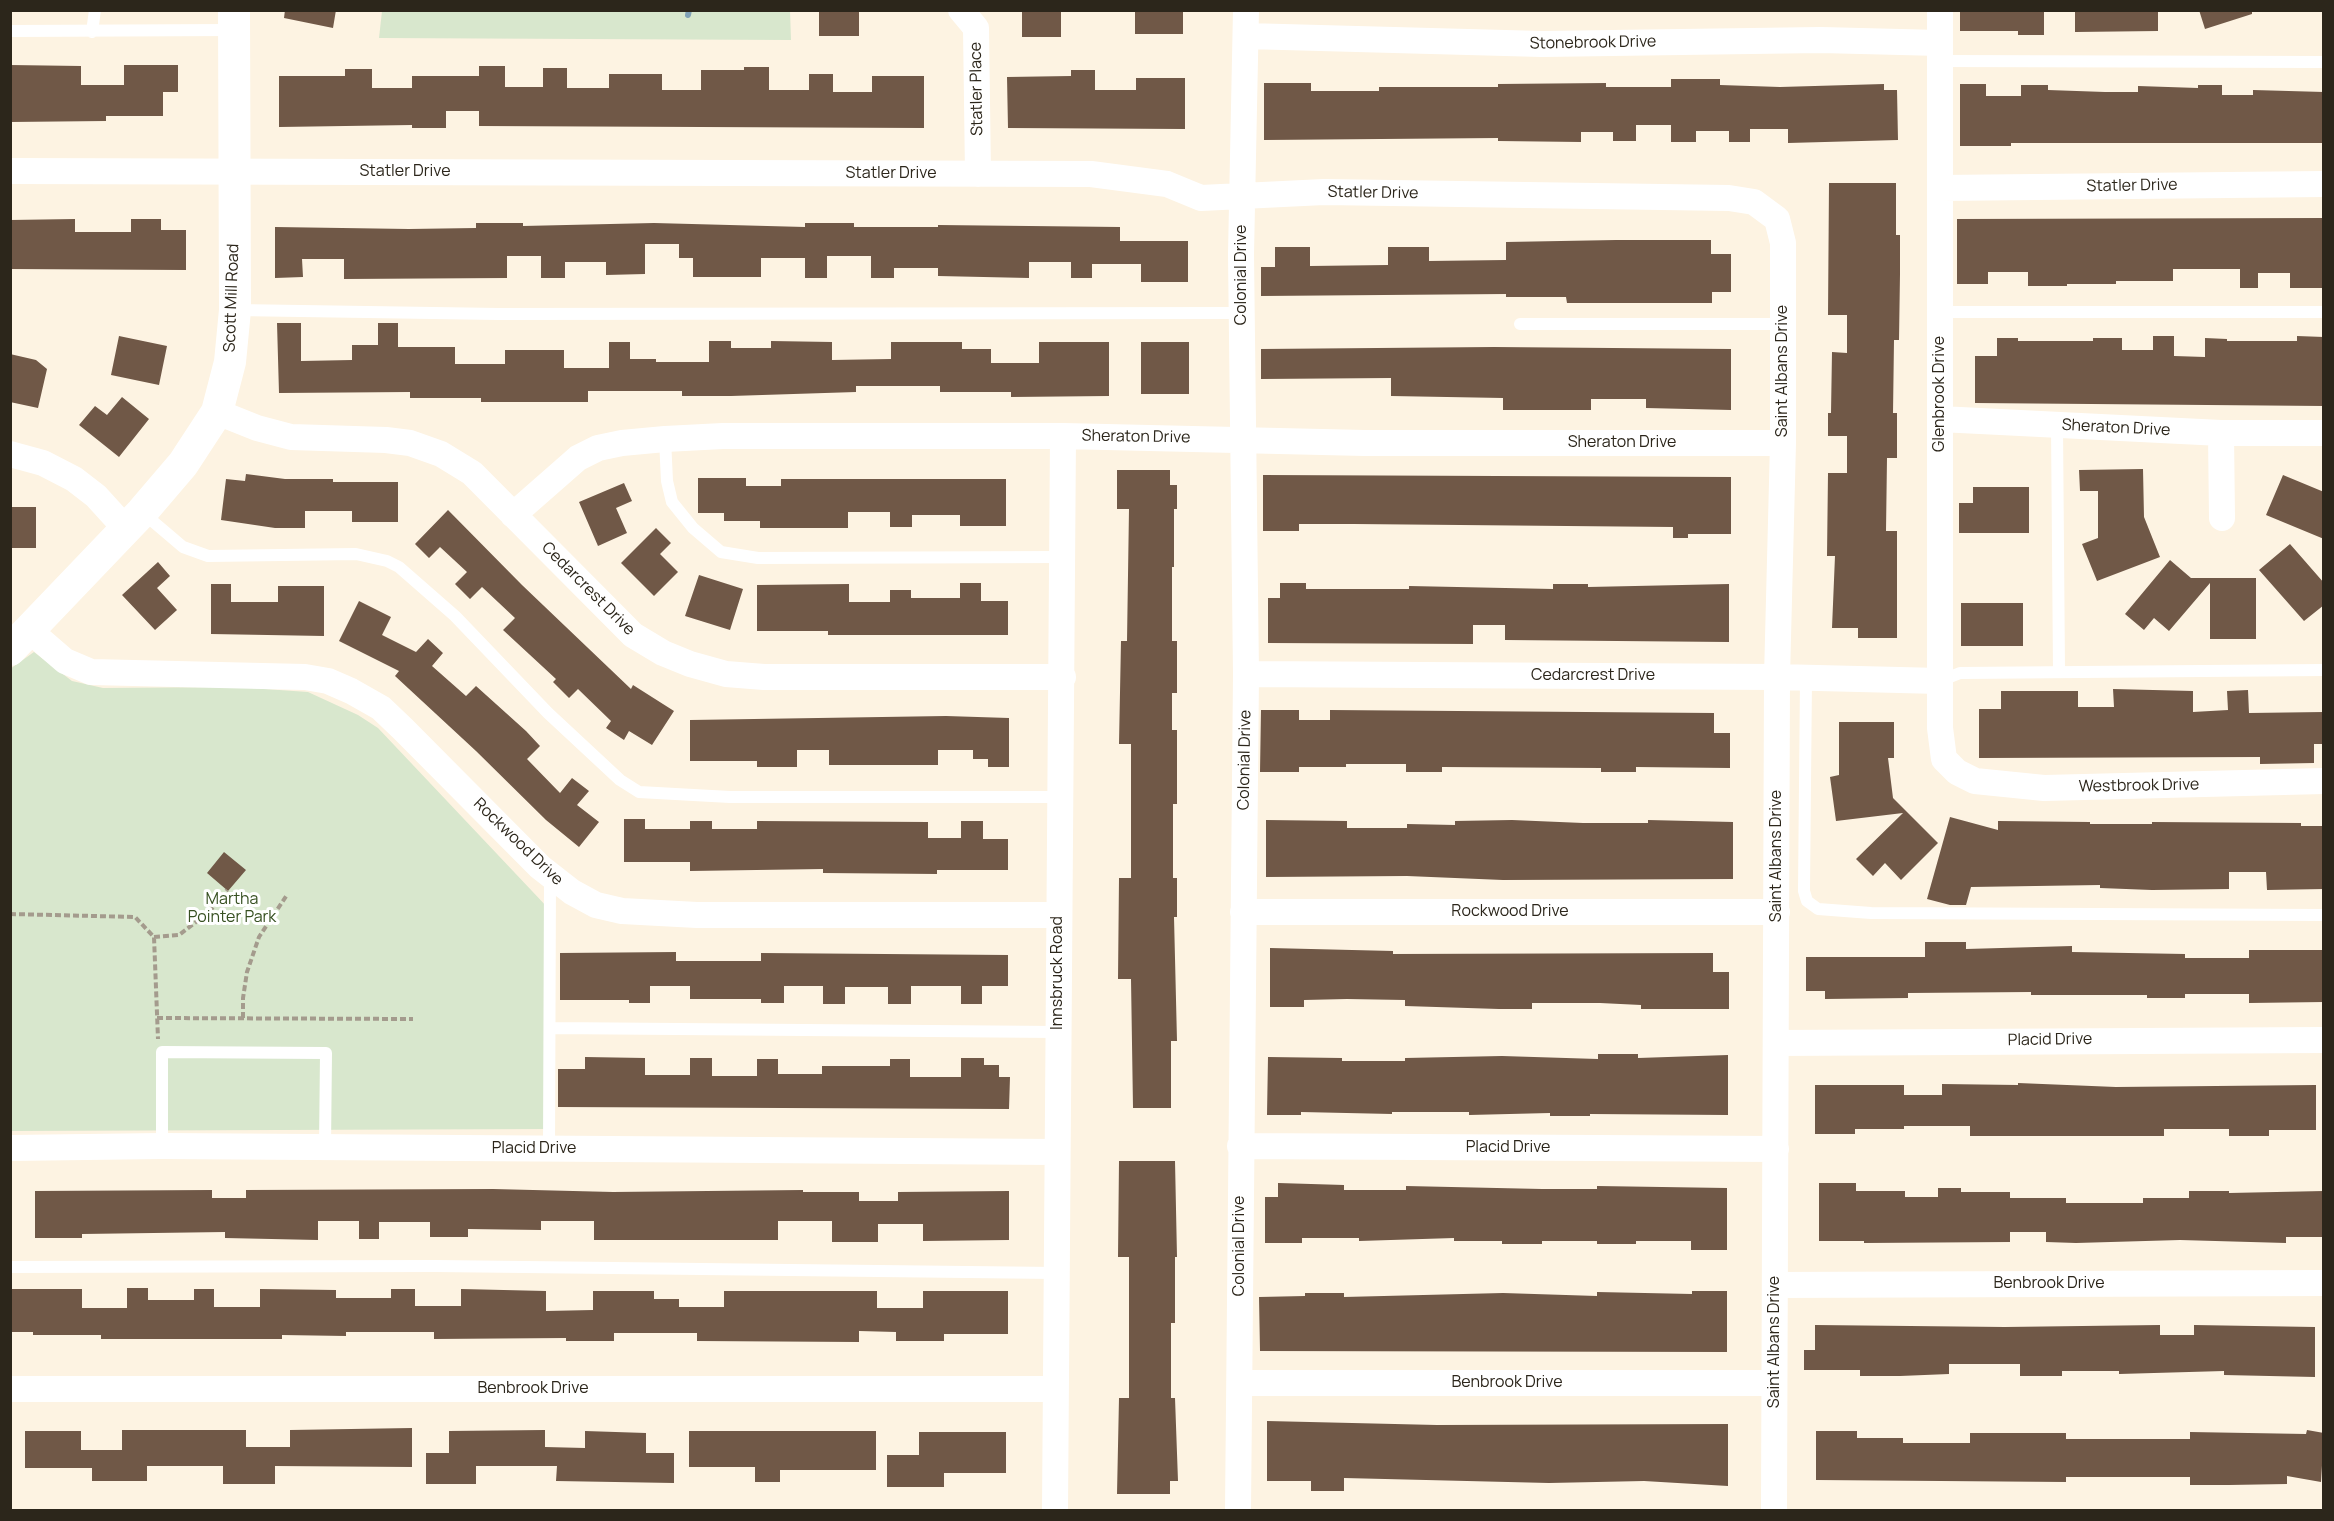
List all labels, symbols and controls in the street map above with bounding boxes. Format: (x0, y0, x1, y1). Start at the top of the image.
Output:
street label: Stonebrook Drive (1529, 32, 1657, 54)
street label: Statler Place (967, 42, 987, 136)
street label: Statler Drive (359, 162, 451, 182)
street label: Statler Drive (845, 164, 937, 184)
street label: Statler Drive (2086, 176, 2178, 196)
street label: Statler Drive (1327, 183, 1419, 203)
street label: Colonial Drive (1232, 225, 1252, 325)
street label: Scott Mill Road (221, 243, 243, 353)
street label: Saint Albans Drive (1773, 305, 1793, 437)
street label: Glenbrook Drive (1930, 336, 1950, 452)
street label: Sheraton Drive (2061, 416, 2171, 440)
street label: Sheraton Drive (1081, 426, 1191, 448)
street label: Sheraton Drive (1568, 433, 1676, 453)
street label: Cedarcrest Drive (537, 538, 639, 640)
street label: Cedarcrest Drive (1531, 666, 1655, 686)
street label: Colonial Drive (1235, 710, 1255, 810)
street label: Westbrook Drive (2078, 775, 2200, 797)
street label: Saint Albans Drive (1767, 790, 1787, 922)
street label: Rockwood Drive (469, 794, 567, 890)
park label: Martha Pointer Park (188, 890, 276, 928)
street label: Rockwood Drive (1451, 902, 1569, 922)
street label: Innsbruck Road (1048, 916, 1068, 1030)
street label: Placid Drive (2007, 1030, 2093, 1050)
street label: Placid Drive (1466, 1138, 1550, 1158)
street label: Placid Drive (492, 1139, 576, 1159)
street label: Colonial Drive (1230, 1196, 1250, 1296)
street label: Benbrook Drive (1994, 1274, 2104, 1294)
street label: Saint Albans Drive (1765, 1276, 1785, 1408)
street label: Benbrook Drive (1452, 1373, 1562, 1393)
street label: Benbrook Drive (478, 1379, 588, 1399)

